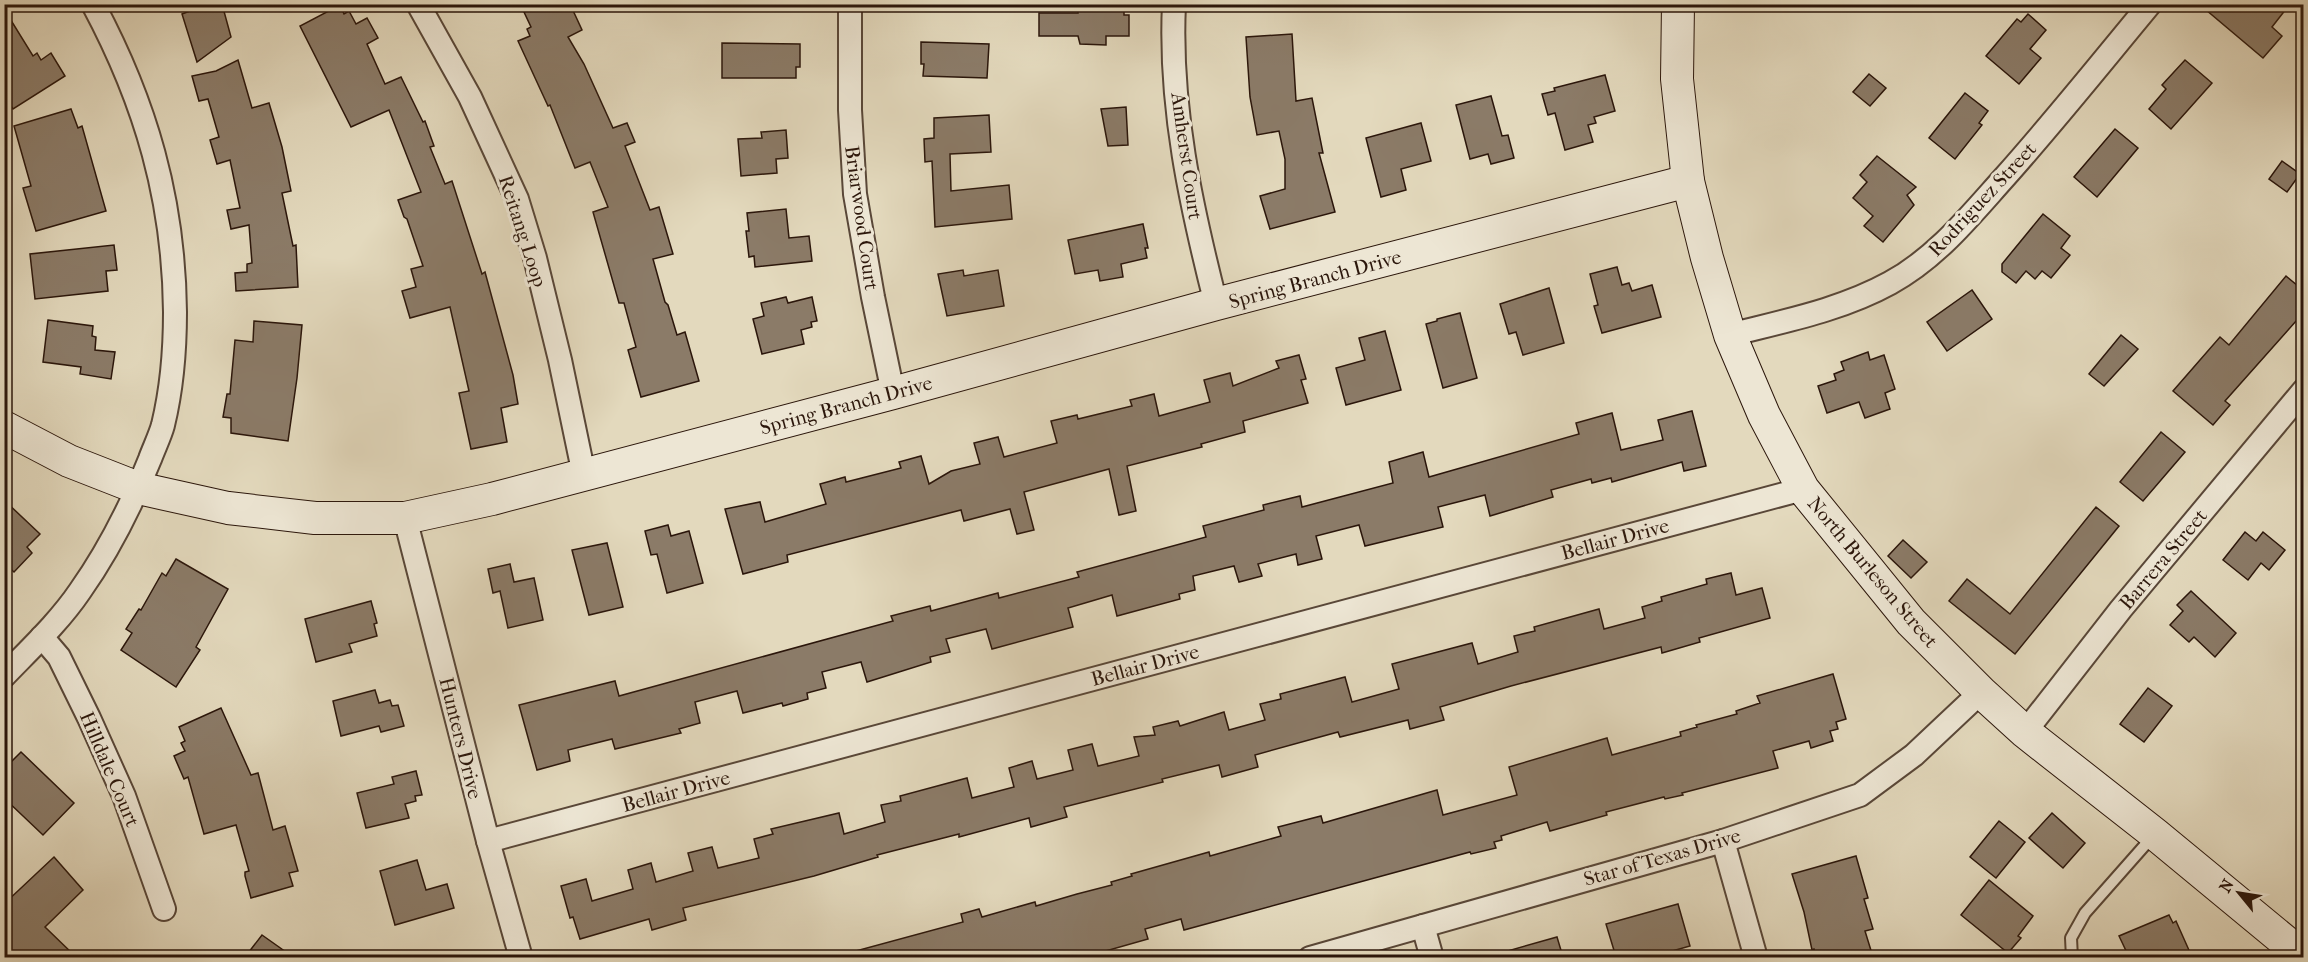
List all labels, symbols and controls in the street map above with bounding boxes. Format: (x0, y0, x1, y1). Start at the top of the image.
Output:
street label: Amherst Court (1166, 90, 1207, 221)
street label: Rodriguez Street (1924, 137, 2041, 261)
street label: Briarwood Court (840, 144, 883, 292)
street label: Reitang Loop (494, 172, 551, 290)
street label: Spring Branch Drive (1226, 245, 1404, 314)
street label: Spring Branch Drive (757, 371, 935, 440)
street label: North Burleson Street (1803, 492, 1943, 653)
street label: Barrera Street (2115, 504, 2212, 614)
street label: Bellair Drive (1559, 514, 1672, 565)
street label: Bellair Drive (1089, 640, 1202, 691)
street label: Hunters Drive (434, 675, 487, 801)
street label: Hilldale Court (75, 708, 144, 830)
street label: Bellair Drive (620, 766, 733, 817)
street label: Star of Texas Drive (1581, 824, 1743, 891)
north arrow (2209, 863, 2269, 923)
text: N (2215, 875, 2238, 896)

